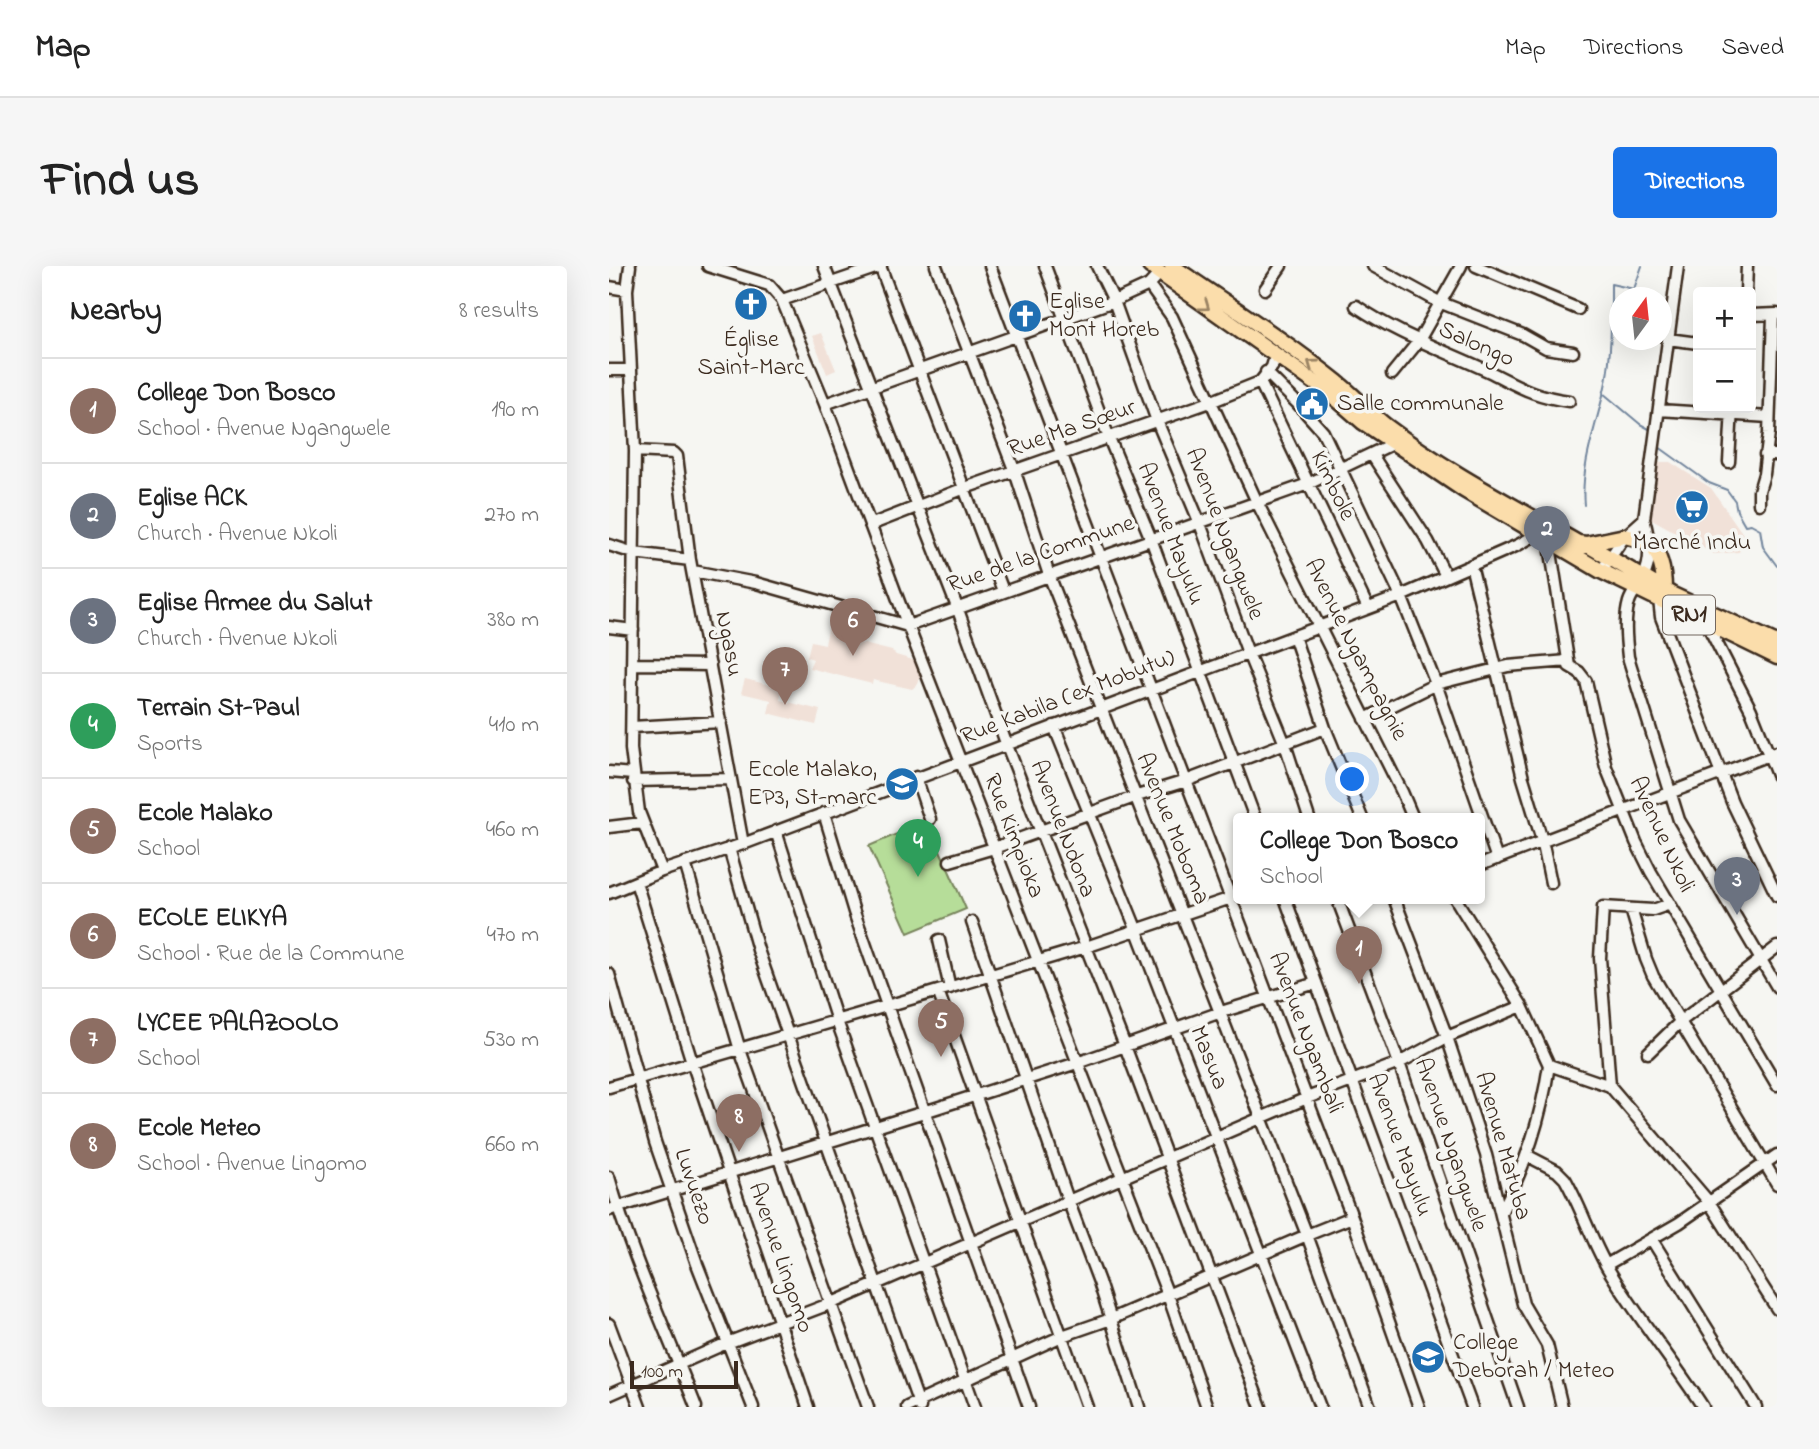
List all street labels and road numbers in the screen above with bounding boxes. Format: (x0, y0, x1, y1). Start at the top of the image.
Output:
street label: Salongo (1432, 313, 1520, 377)
street label: Rue Ma Sœur (1003, 391, 1141, 467)
street label: Avenue Ngangwele (1175, 443, 1273, 625)
street label: Kimbole (1300, 445, 1364, 527)
street label: Avenue Mayulu (1126, 458, 1213, 611)
street label: Rue de la Commune (943, 506, 1140, 603)
street label: Avenue Ngampagnie (1294, 553, 1416, 747)
road number: RN1 (1663, 596, 1715, 634)
street label: Ngasu (705, 608, 751, 680)
street label: Rue Kabila (ex Mobutu) (956, 641, 1180, 755)
street label: Avenue Moboma (1126, 748, 1218, 910)
street label: Avenue Ndona (1020, 755, 1104, 903)
street label: Rue Kimpioka (973, 769, 1053, 903)
street label: Avenue Nkoli (1619, 771, 1703, 899)
street label: Avenue Ngambali (1258, 947, 1352, 1119)
street label: Masua (1179, 1021, 1237, 1095)
street label: Avenue Ngangwele (1404, 1053, 1496, 1237)
street label: Avenue Matuba (1464, 1068, 1540, 1224)
street label: Avenue Mayulu (1356, 1069, 1441, 1222)
street label: Luvuezo (664, 1144, 722, 1230)
street label: Avenue Lingomo (738, 1178, 822, 1338)

